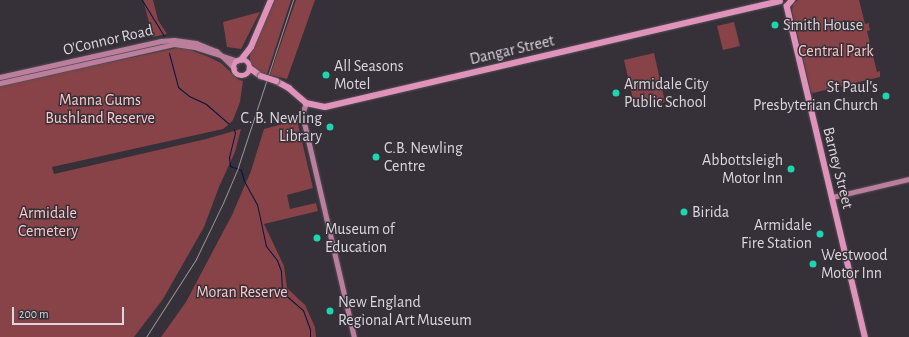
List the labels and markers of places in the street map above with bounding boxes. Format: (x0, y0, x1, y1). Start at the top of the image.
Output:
place label: Smith House (783, 15, 863, 35)
marker: Smith House (770, 20, 780, 30)
place label: All Seasons Motel (334, 56, 404, 94)
marker: All Seasons Motel (321, 70, 331, 80)
place label: Armidale City Public School (624, 74, 709, 112)
place label: St Paul's Presbyterian Church (753, 77, 878, 115)
marker: Armidale City Public School (611, 88, 621, 98)
marker: St Paul's Presbyterian Church (881, 91, 891, 101)
place label: C. B. Newling Library (240, 108, 322, 146)
marker: C. B. Newling Library (325, 122, 335, 132)
place label: C.B. Newling Centre (384, 138, 463, 176)
place label: Abbottsleigh Motor Inn (702, 150, 783, 188)
marker: C.B. Newling Centre (371, 152, 381, 162)
marker: Abbottsleigh Motor Inn (786, 164, 796, 174)
place label: Birida (692, 202, 729, 222)
marker: Birida (679, 207, 689, 217)
place label: Armidale Fire Station (741, 215, 812, 253)
place label: Museum of Education (325, 219, 395, 257)
marker: Armidale Fire Station (815, 229, 825, 239)
marker: Museum of Education (312, 233, 322, 243)
place label: Westwood Motor Inn (821, 245, 888, 283)
marker: Westwood Motor Inn (808, 259, 818, 269)
place label: New England Regional Art Museum (338, 292, 472, 330)
marker: New England Regional Art Museum (325, 306, 335, 316)

